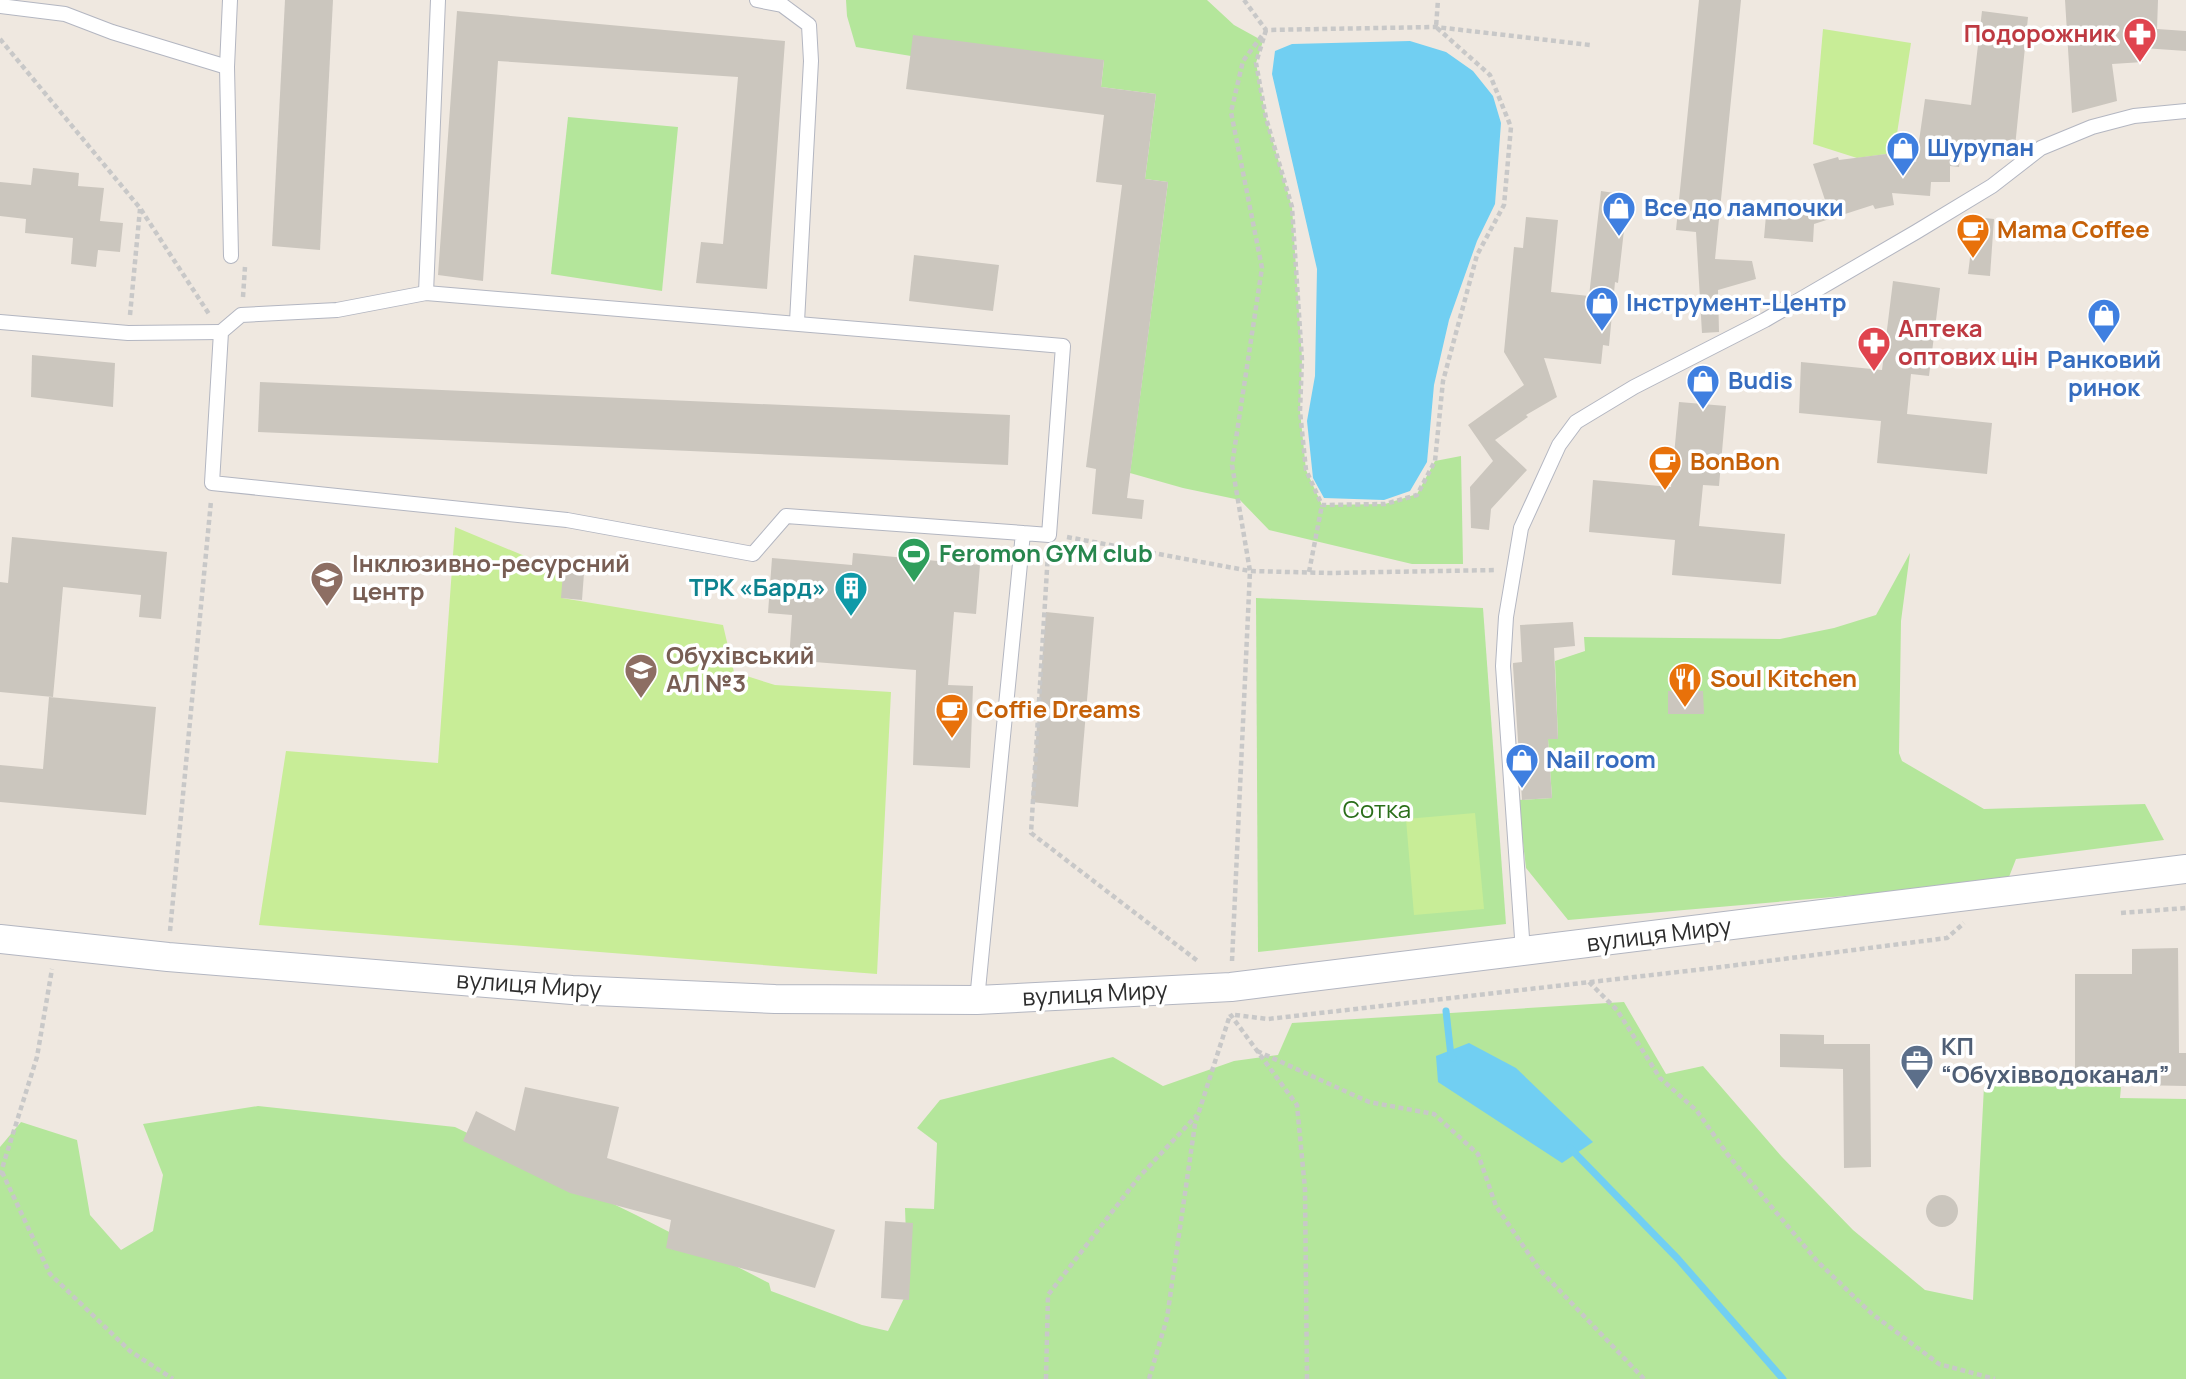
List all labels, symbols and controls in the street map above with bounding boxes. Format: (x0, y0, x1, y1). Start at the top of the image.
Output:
pharmacy icon: Подорожник (2121, 15, 2159, 64)
place label: Подорожник (1964, 16, 2117, 49)
shop icon: Шурупан (1884, 129, 1922, 178)
place label: Шурупан (1927, 130, 2034, 163)
shop icon: Все до лампочки (1600, 189, 1638, 238)
place label: Все до лампочки (1644, 190, 1844, 223)
cafe icon: Mama Coffee (1954, 211, 1992, 260)
place label: Mama Coffee (1997, 212, 2150, 245)
shop icon: Інструмент-Центр (1583, 284, 1621, 333)
place label: Інструмент-Центр (1626, 285, 1846, 318)
shop icon: Ранковий ринок (2085, 296, 2123, 345)
place label: Аптека оптових цін (1898, 311, 2038, 372)
pharmacy icon: Аптека оптових цін (1855, 324, 1893, 373)
place label: Ранковий ринок (2047, 342, 2161, 403)
shop icon: Budis (1684, 362, 1722, 411)
place label: Budis (1728, 363, 1793, 396)
cafe icon: BonBon (1646, 443, 1684, 492)
place label: BonBon (1690, 444, 1780, 477)
sports icon: Feromon GYM club (895, 535, 933, 584)
place label: Feromon GYM club (939, 536, 1153, 569)
place label: Інклюзивно-ресурсний центр (352, 546, 630, 607)
school or university icon: Інклюзивно-ресурсний центр (308, 559, 346, 608)
building icon: ТРК «Бард» (832, 569, 870, 618)
place label: ТРК «Бард» (689, 570, 826, 603)
place label: Обухівський АЛ №3 (666, 638, 814, 699)
school or university icon: Обухівський АЛ №3 (622, 651, 660, 700)
restaurant icon: Soul Kitchen (1666, 660, 1704, 709)
place label: Soul Kitchen (1710, 661, 1857, 694)
cafe icon: Coffie Dreams (933, 691, 971, 740)
place label: Coffie Dreams (976, 692, 1141, 725)
shop icon: Nail room (1503, 741, 1541, 790)
place label: Nail room (1546, 742, 1656, 775)
park label: Сотка (1343, 792, 1411, 825)
street label: вулиця Миру (1585, 908, 1733, 959)
street label: вулиця Миру (455, 962, 603, 1005)
street label: вулиця Миру (1021, 972, 1169, 1013)
place label: КП “Обухівводоканал” (1941, 1029, 2170, 1090)
office icon: КП “Обухівводоканал” (1898, 1042, 1936, 1091)

